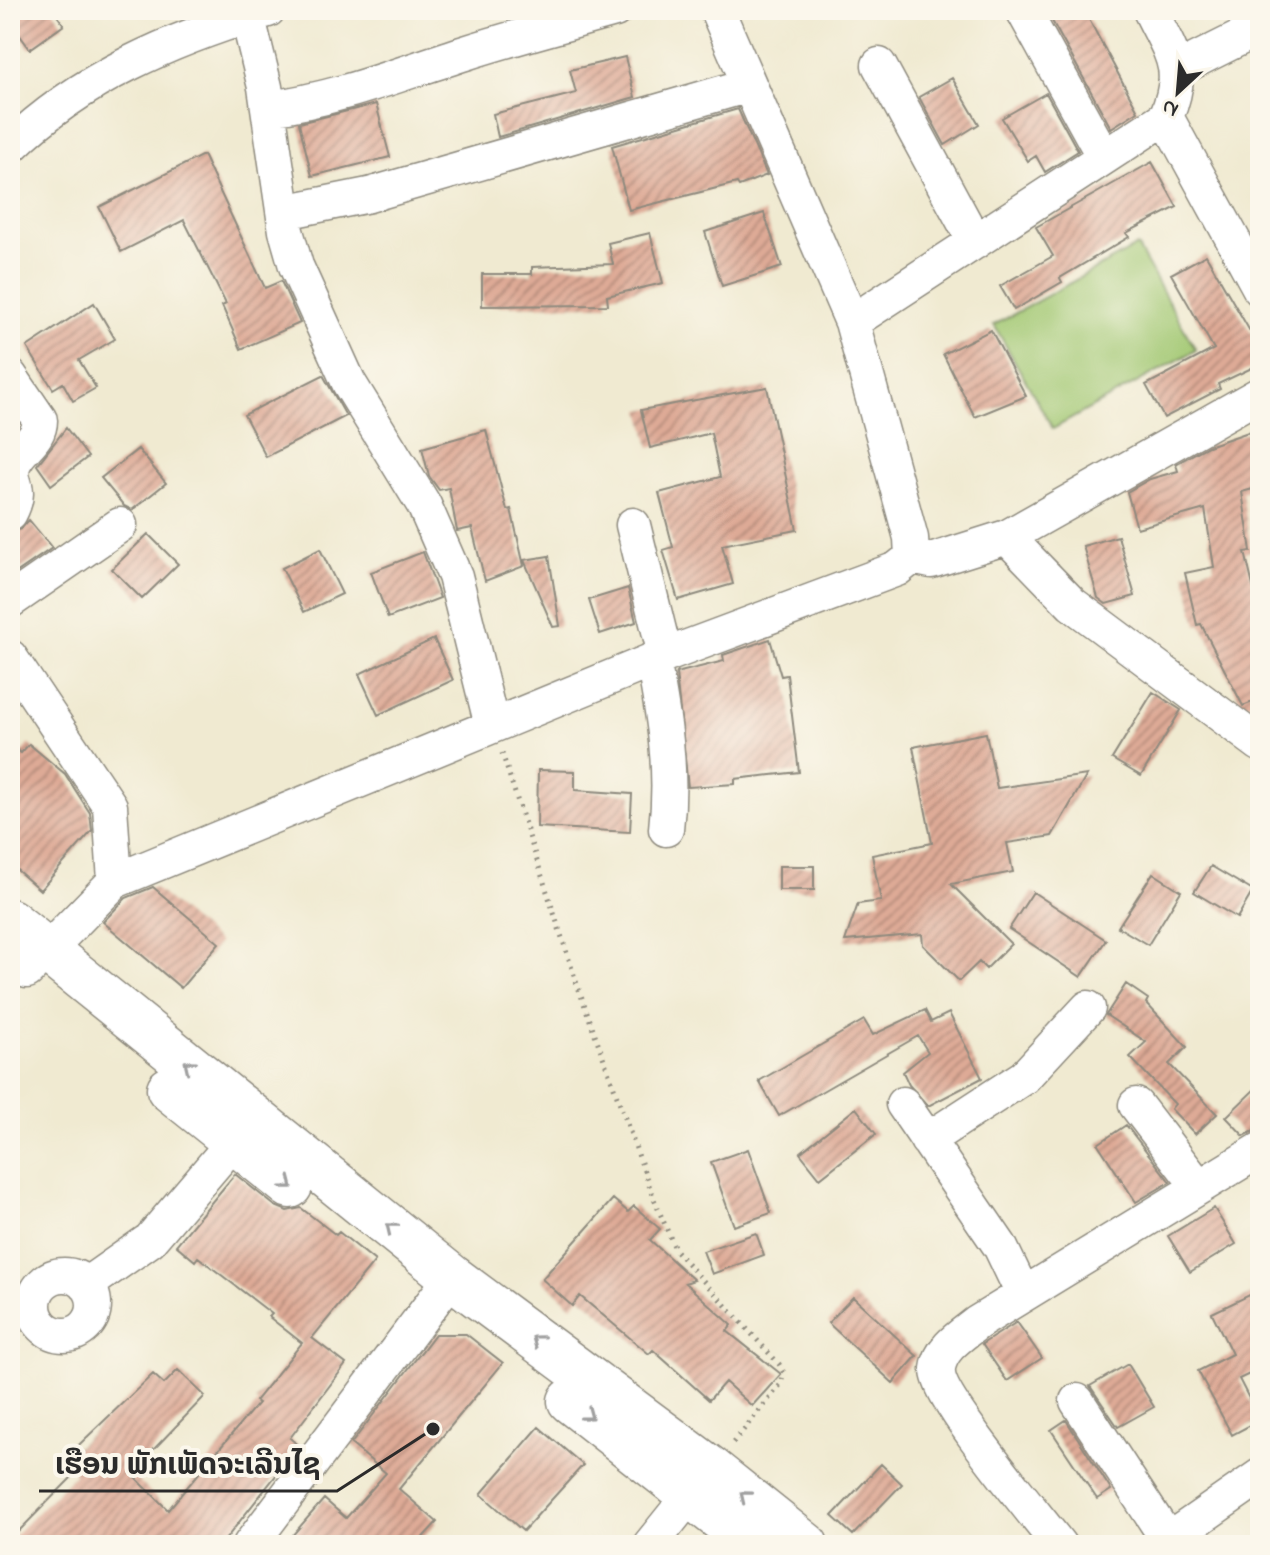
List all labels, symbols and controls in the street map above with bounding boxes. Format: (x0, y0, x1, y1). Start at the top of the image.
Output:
north arrow (1138, 52, 1218, 132)
text: N (1157, 90, 1184, 125)
one-way arrow (183, 1060, 198, 1075)
one-way arrow (279, 1174, 293, 1188)
one-way arrow (386, 1223, 400, 1238)
one-way arrow (531, 1335, 546, 1349)
one-way arrow (579, 1405, 593, 1419)
callout: ເຮືອນ ພັກເພັດຈະເລີນໄຊ (39, 1437, 337, 1491)
text: ເຮືອນ ພັກເພັດຈະເລີນໄຊ (55, 1445, 321, 1489)
one-way arrow (740, 1491, 754, 1506)

